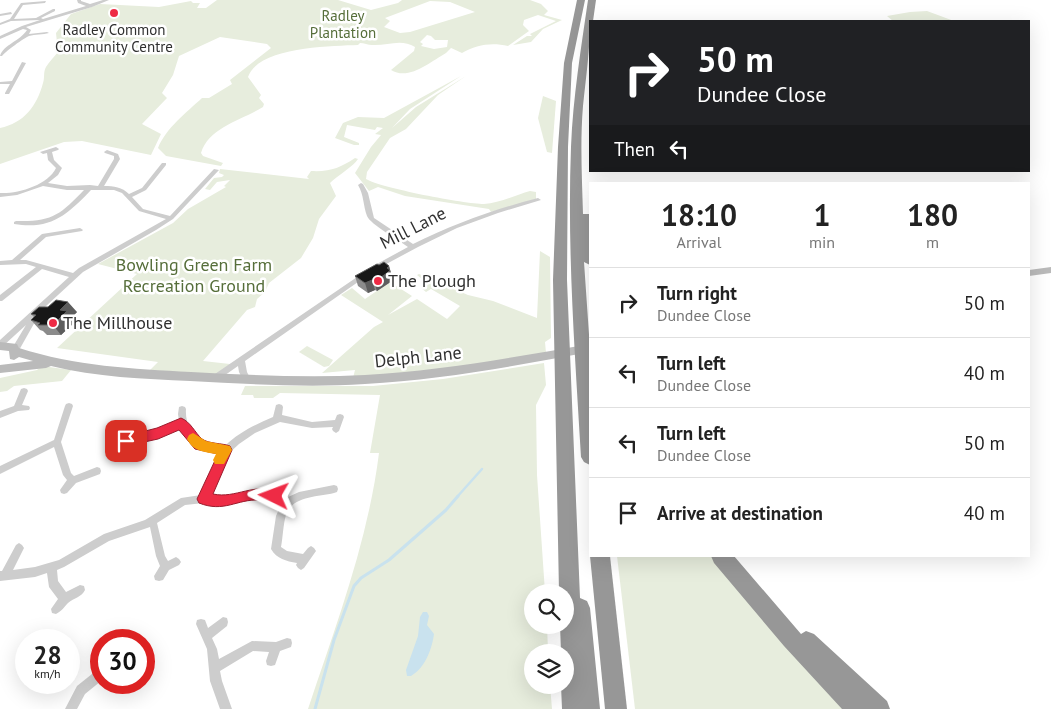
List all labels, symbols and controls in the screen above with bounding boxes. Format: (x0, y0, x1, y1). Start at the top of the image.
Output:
park label: Radley Plantation (310, 6, 376, 42)
marker: Radley Common Community Centre (108, 7, 120, 19)
place label: Radley Common Community Centre (55, 20, 173, 56)
text: 50 m (697, 36, 774, 82)
icon: right (614, 40, 679, 105)
text: Dundee Close (697, 80, 826, 108)
icon: left (665, 135, 693, 163)
text: Then (614, 137, 655, 161)
text: 18:10 (661, 195, 737, 234)
text: 1 (814, 195, 831, 234)
text: 180 (907, 195, 958, 234)
street label: Mill Lane (376, 201, 450, 254)
text: Arrival (677, 232, 721, 252)
text: min (809, 232, 835, 252)
text: m (926, 232, 939, 252)
park label: Bowling Green Farm Recreation Ground (116, 253, 272, 297)
place label: The Plough (388, 269, 476, 292)
marker: The Plough (372, 275, 384, 287)
text: Turn right (657, 281, 737, 305)
icon: right (614, 289, 642, 317)
text: 50 m (964, 291, 1005, 315)
text: Dundee Close (657, 305, 751, 325)
place label: The Millhouse (63, 311, 172, 334)
marker: The Millhouse (47, 317, 59, 329)
street label: Delph Lane (373, 340, 463, 373)
text: Turn left (657, 351, 726, 375)
icon: left (614, 359, 642, 387)
text: 40 m (964, 361, 1005, 385)
text: Dundee Close (657, 375, 751, 395)
pin (105, 420, 147, 462)
text: Turn left (657, 421, 726, 445)
icon: arrive (112, 427, 140, 455)
icon: left (614, 429, 642, 457)
text: 50 m (964, 431, 1005, 455)
text: Dundee Close (657, 445, 751, 465)
position arrow (247, 469, 299, 521)
icon: arrive (614, 499, 642, 527)
text: Arrive at destination (657, 501, 823, 525)
text: 40 m (964, 501, 1005, 525)
map controls (524, 584, 574, 694)
button: search (524, 584, 574, 634)
speed limit sign: 30 (90, 629, 155, 694)
text: 28 (33, 639, 62, 671)
button: layers (524, 644, 574, 694)
text: km/h (34, 666, 61, 681)

